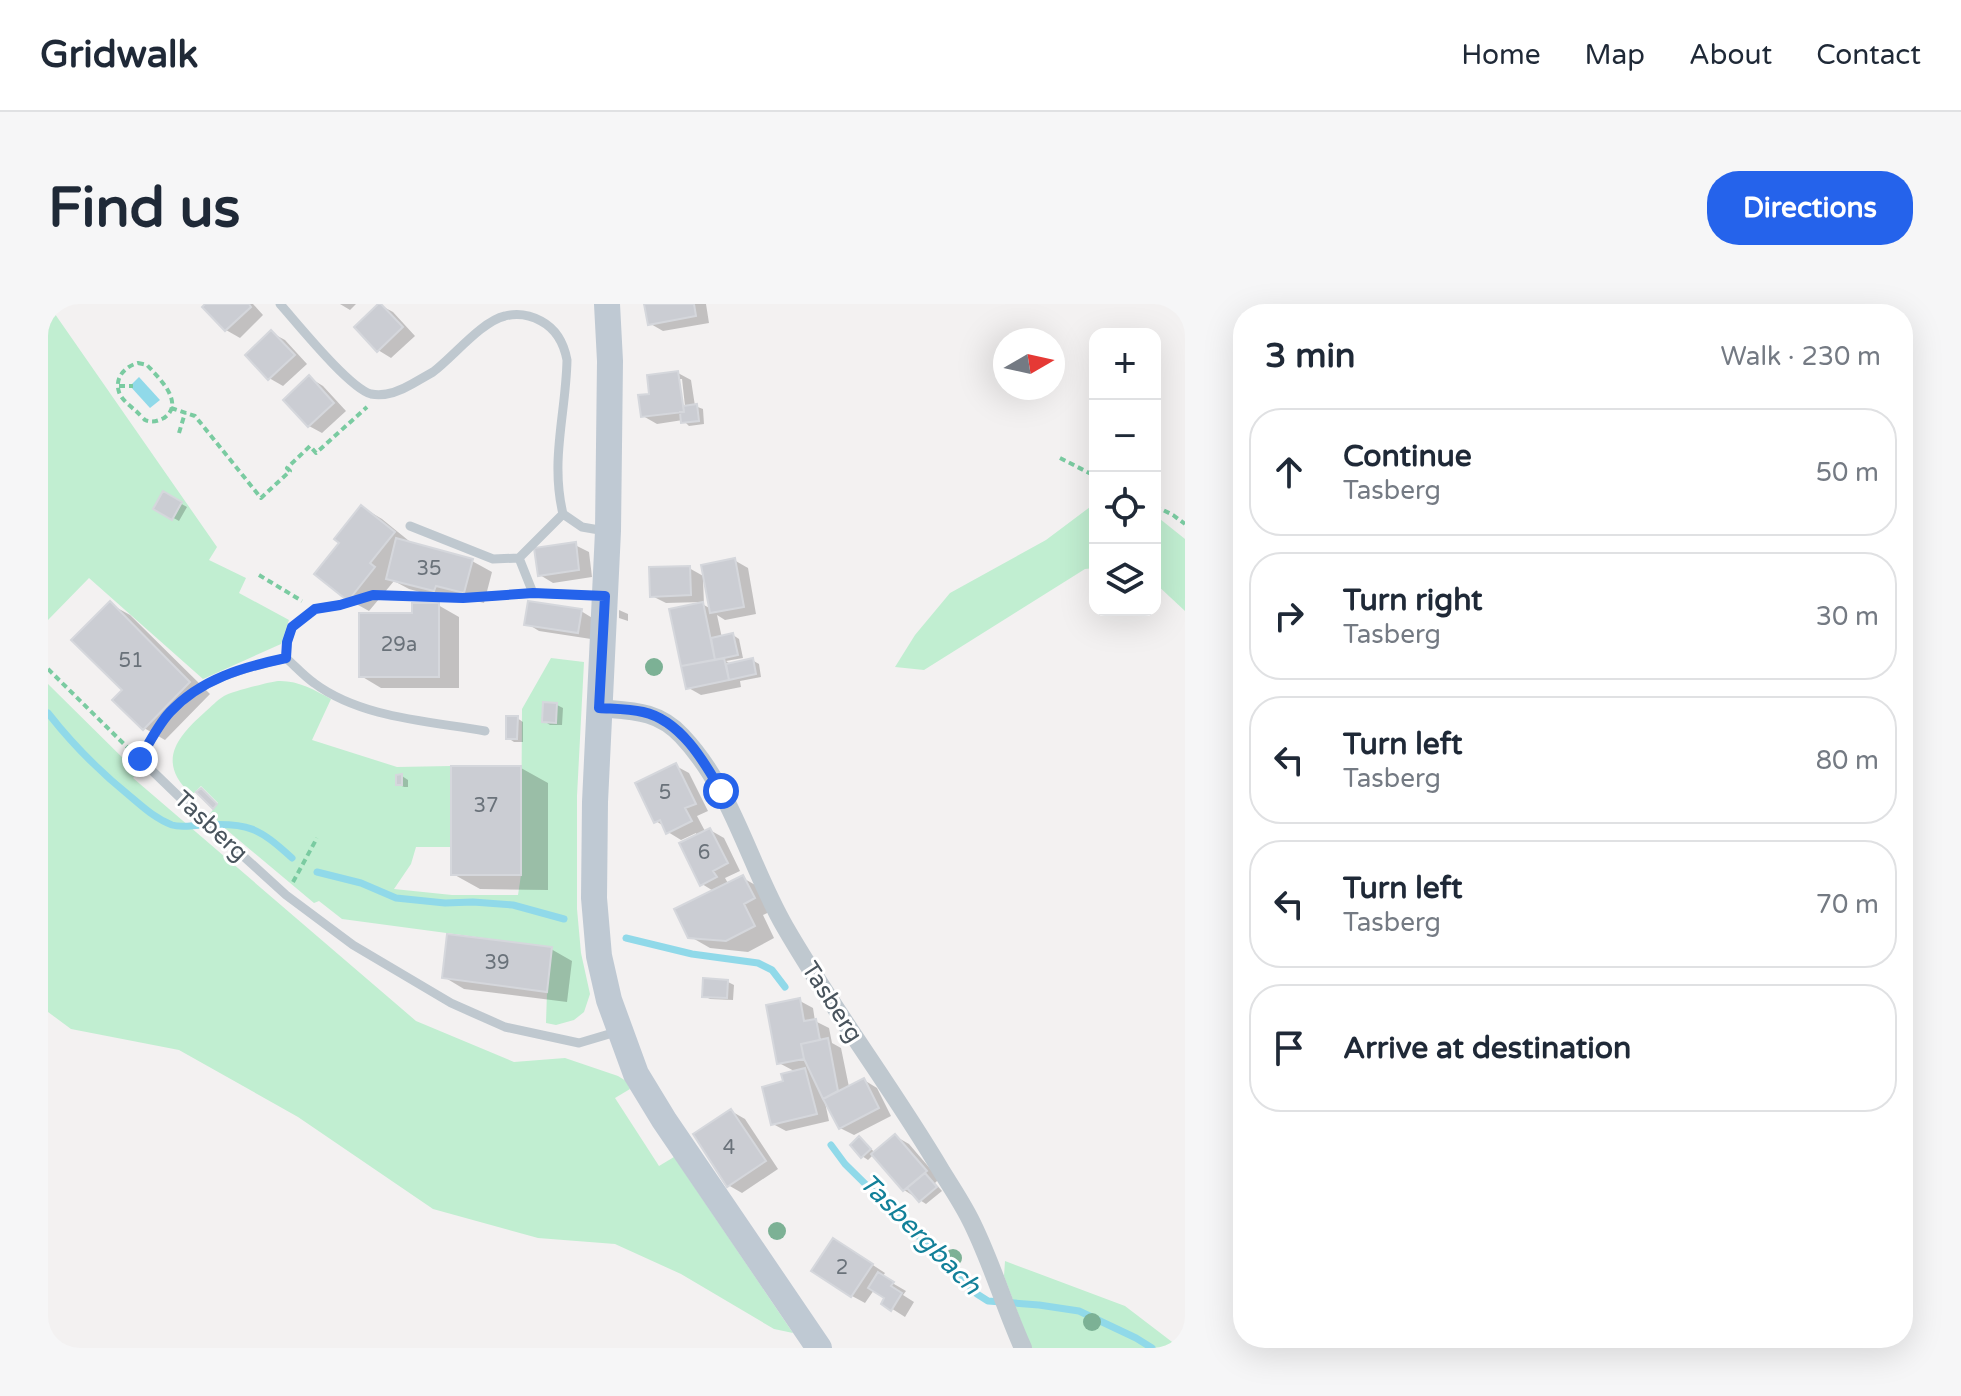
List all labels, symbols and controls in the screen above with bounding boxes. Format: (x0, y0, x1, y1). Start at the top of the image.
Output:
text: Gridwalk (40, 32, 198, 78)
text: Home (1461, 38, 1541, 72)
text: Map (1585, 38, 1645, 72)
text: About (1689, 38, 1772, 72)
text: Contact (1816, 38, 1921, 72)
button: Directions (1707, 171, 1913, 245)
text: Find us (48, 175, 240, 242)
north arrow (993, 328, 1065, 400)
map controls (1089, 328, 1161, 616)
button: + (1089, 328, 1161, 400)
text: 3 min (1265, 336, 1356, 377)
text: Walk · 230 m (1721, 341, 1881, 372)
button: − (1089, 400, 1161, 472)
text: Continue (1343, 438, 1472, 475)
icon: ahead (1267, 450, 1311, 494)
text: 50 m (1816, 457, 1879, 488)
button: locate (1089, 472, 1161, 544)
text: Tasberg (1343, 475, 1441, 506)
button: layers (1089, 544, 1161, 616)
house number: 35 (416, 557, 442, 581)
text: Turn right (1343, 582, 1483, 619)
icon: right (1267, 594, 1311, 638)
text: 30 m (1816, 601, 1879, 632)
text: Tasberg (1343, 619, 1441, 650)
house number: 29a (381, 633, 417, 657)
house number: 51 (118, 649, 144, 673)
text: Turn left (1343, 726, 1462, 763)
icon: left (1267, 738, 1311, 782)
route end (122, 741, 158, 777)
text: 80 m (1816, 745, 1879, 776)
text: Tasberg (1343, 763, 1441, 794)
route start (703, 773, 739, 809)
house number: 5 (659, 781, 671, 805)
street label: Tasberg (168, 785, 254, 867)
house number: 37 (473, 794, 499, 818)
house number: 6 (698, 841, 710, 865)
text: Turn left (1343, 870, 1462, 907)
icon: left (1267, 882, 1311, 926)
text: 70 m (1816, 889, 1879, 920)
text: Tasberg (1343, 907, 1441, 938)
house number: 39 (484, 951, 510, 975)
street label: Tasberg (795, 956, 869, 1048)
icon: arrive (1267, 1026, 1311, 1070)
text: Arrive at destination (1343, 1030, 1631, 1067)
house number: 4 (723, 1136, 735, 1160)
water label: Tasbergbach (853, 1167, 988, 1302)
house number: 2 (836, 1256, 848, 1280)

